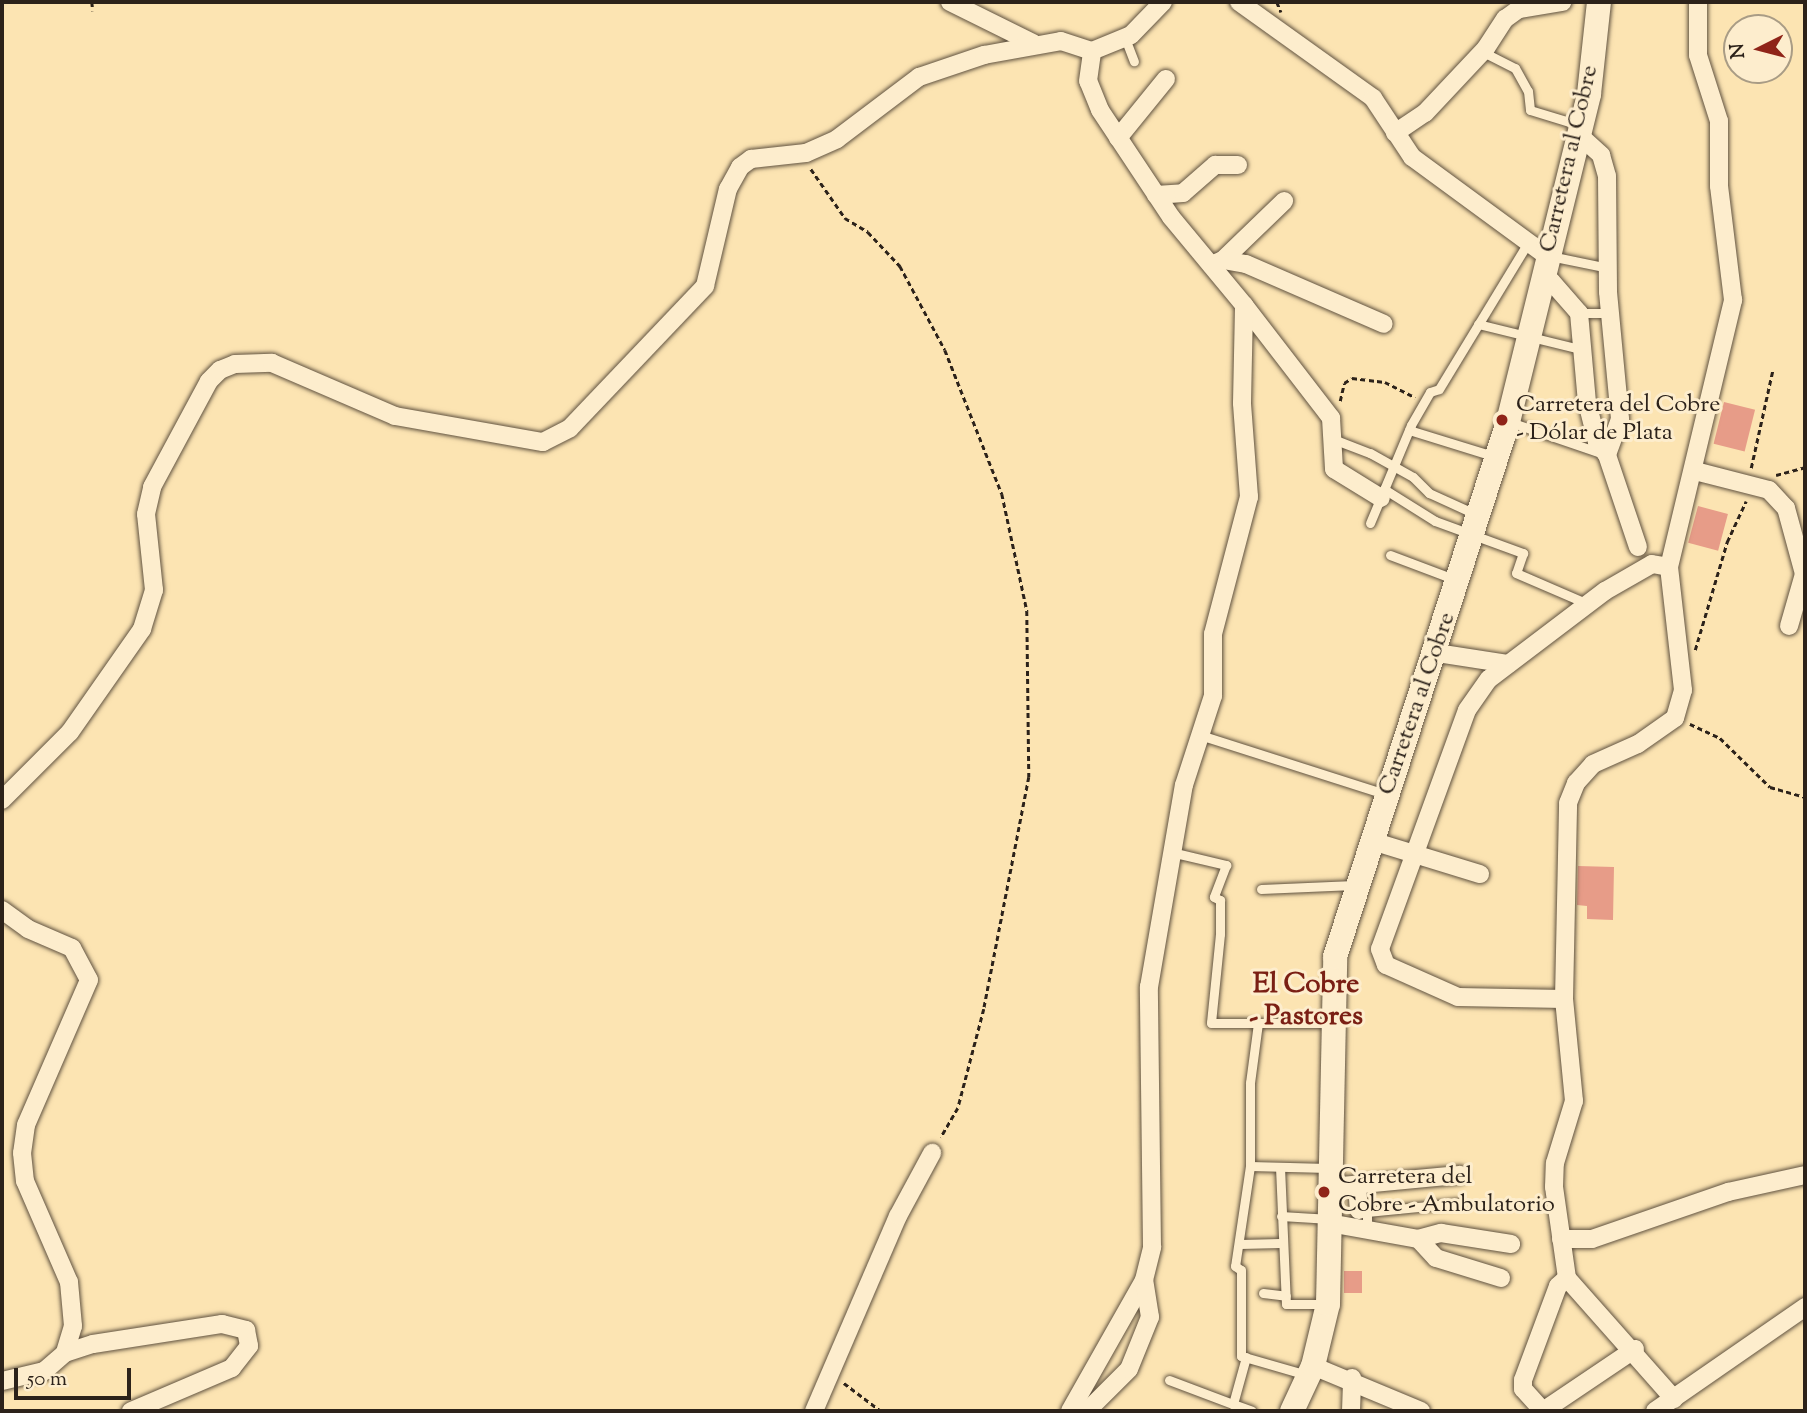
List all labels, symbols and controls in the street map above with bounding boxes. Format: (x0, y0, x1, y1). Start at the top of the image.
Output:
north arrow (1723, 14, 1793, 84)
text: N (1724, 42, 1753, 60)
street label: Carretera al Cobre (1534, 63, 1606, 255)
place label: Carretera del Cobre - Dólar de Plata (1516, 392, 1720, 448)
marker: Carretera del Cobre - Dólar de Plata (1494, 412, 1510, 428)
street label: Carretera al Cobre (1373, 609, 1463, 799)
district label: El Cobre - Pastores (1249, 968, 1363, 1034)
place label: Carretera del Cobre - Ambulatorio (1338, 1164, 1555, 1220)
marker: Carretera del Cobre - Ambulatorio (1316, 1184, 1332, 1200)
scale bar (18, 1354, 135, 1398)
text: 50 m (27, 1365, 67, 1395)

